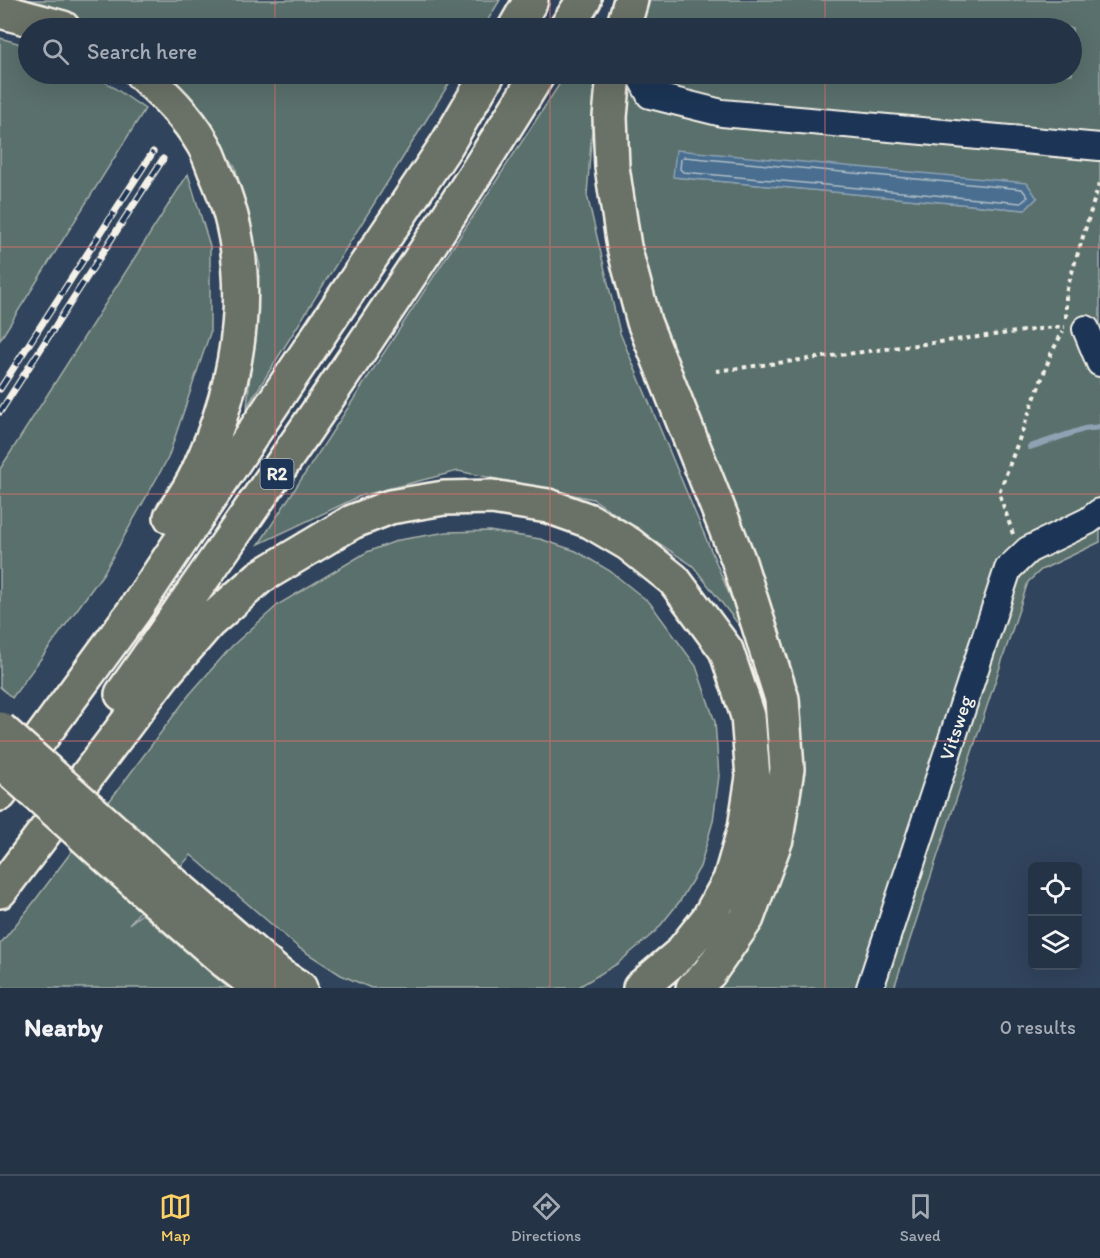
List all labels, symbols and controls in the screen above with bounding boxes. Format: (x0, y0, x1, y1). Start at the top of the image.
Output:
search box (18, 18, 1082, 84)
icon: search (39, 35, 72, 68)
text: Search here (87, 38, 197, 65)
road number: R2 (260, 459, 294, 489)
street label: Vitsweg (934, 692, 978, 763)
map controls (1028, 862, 1082, 970)
button: locate (1028, 862, 1082, 916)
button: layers (1028, 916, 1082, 970)
text: Nearby (24, 1011, 103, 1043)
text: 0 results (1000, 1015, 1076, 1039)
tab: Map (159, 1190, 192, 1245)
tab: Directions (511, 1190, 581, 1245)
tab: Saved (900, 1190, 941, 1245)

